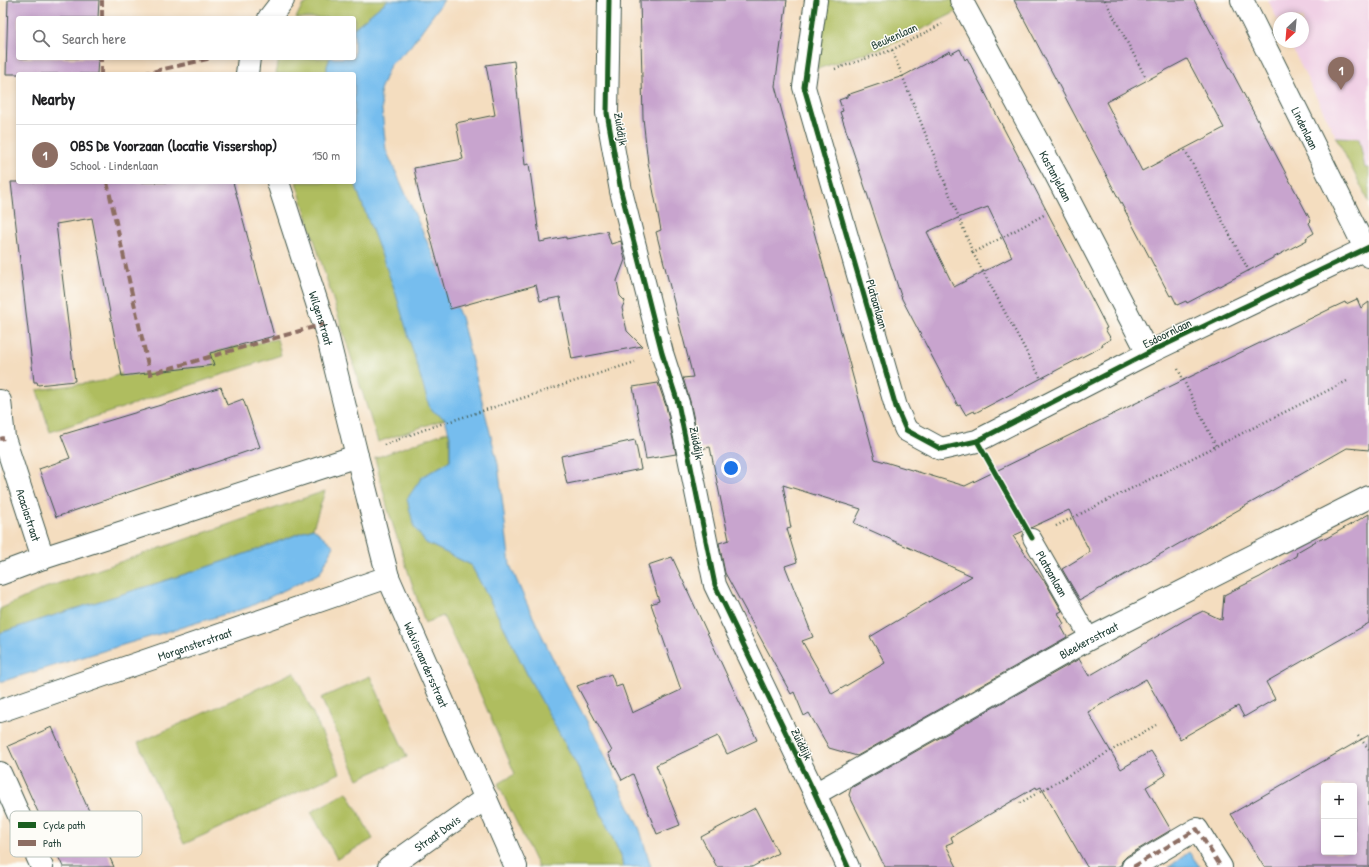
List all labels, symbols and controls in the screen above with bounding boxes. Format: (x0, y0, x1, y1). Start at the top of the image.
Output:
north arrow (1273, 12, 1309, 48)
search box (16, 16, 356, 60)
street label: Beukenlaan (868, 18, 920, 54)
icon: search (30, 27, 52, 49)
text: Search here (62, 28, 126, 49)
pin: 1 (1328, 57, 1354, 90)
text: Nearby (32, 87, 75, 110)
street label: Lindenlaan (1288, 104, 1323, 152)
street label: Zuiddijk (610, 111, 632, 147)
text: OBS De Voorzaan (locatie Vissershop) (70, 135, 277, 156)
text: 1 (43, 146, 47, 164)
text: 150 m (312, 146, 340, 164)
street label: Kastanjelaan (1036, 147, 1077, 204)
text: School · Lindenlaan (70, 156, 158, 174)
street label: Plataanlaan (862, 277, 892, 331)
street label: Wilgenstraat (305, 289, 338, 348)
street label: Esdoornlaan (1140, 314, 1194, 352)
street label: Zuiddijk (685, 425, 709, 461)
your location (721, 458, 741, 478)
street label: Acaciastraat (12, 486, 46, 544)
street label: Plataanlaan (1032, 547, 1072, 600)
street label: Bleekersstraat (1056, 617, 1122, 663)
street label: Walvisvaardersstraat (400, 619, 453, 711)
street label: Morgensterstraat (155, 623, 235, 664)
street label: Zuiddijk (787, 725, 817, 763)
map controls (1321, 783, 1357, 855)
button: + (1321, 783, 1357, 819)
street label: Straat Davis (410, 810, 464, 855)
legend (10, 811, 142, 857)
text: Cycle path (43, 818, 86, 832)
button: − (1321, 819, 1357, 855)
text: Path (43, 836, 61, 850)

